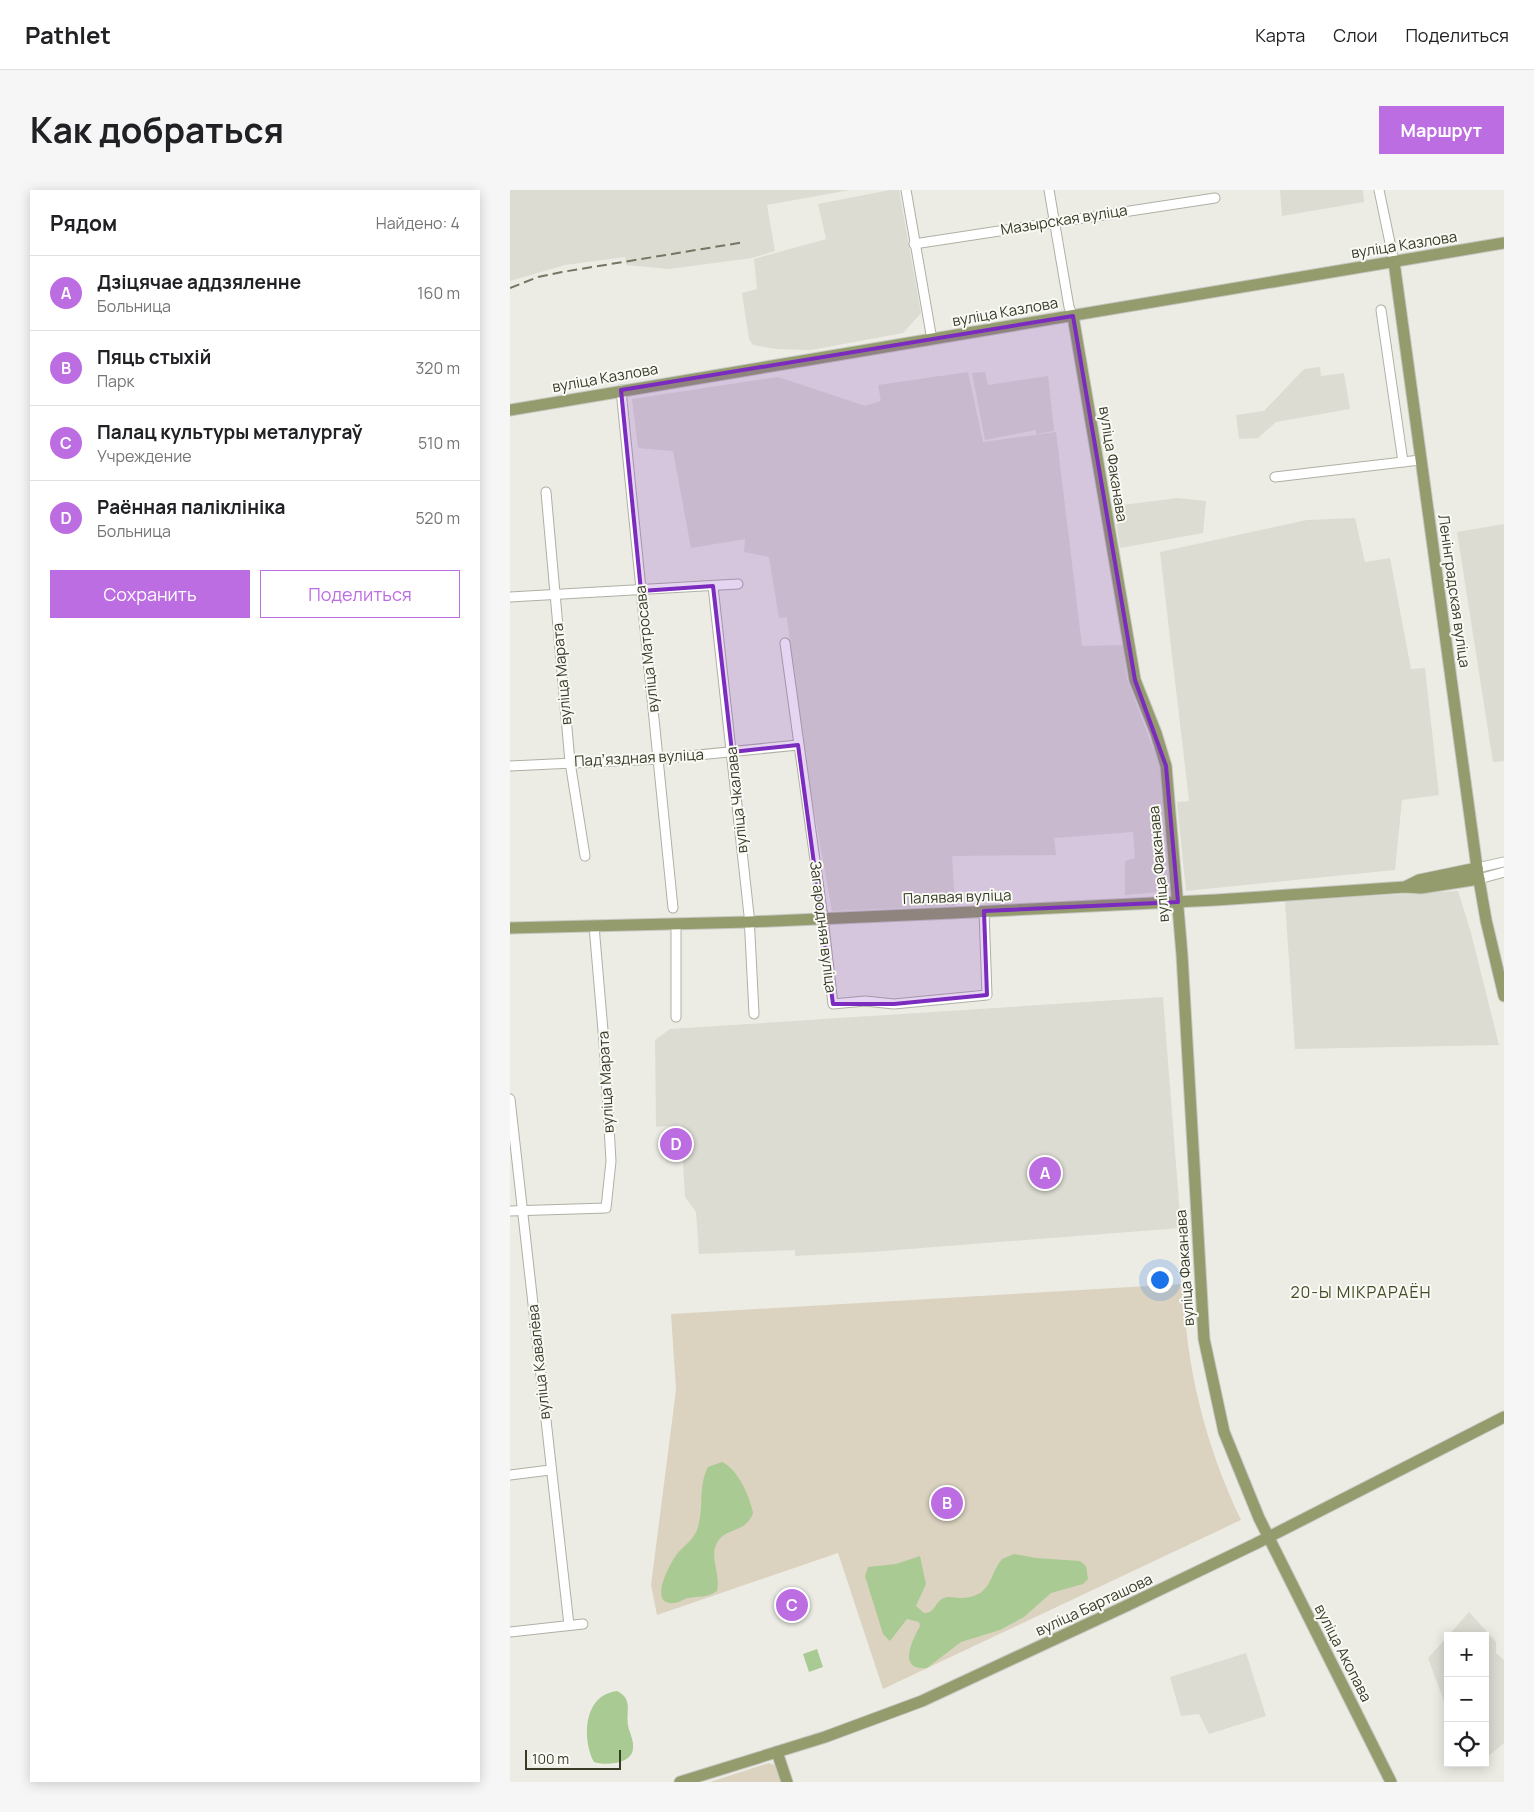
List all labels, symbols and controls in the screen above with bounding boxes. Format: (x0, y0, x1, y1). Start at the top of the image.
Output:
text: Pathlet (25, 18, 111, 51)
text: Карта (1255, 23, 1305, 47)
text: Слои (1333, 23, 1377, 47)
text: Поделиться (1405, 23, 1509, 47)
text: Как добраться (30, 106, 284, 154)
button: Маршрут (1379, 106, 1504, 154)
street label: Мазырская вуліца (999, 199, 1129, 240)
text: Рядом (50, 209, 117, 237)
text: Найдено: 4 (376, 212, 460, 234)
street label: вуліца Казлова (1349, 226, 1458, 263)
text: Дзіцячае аддзяленне (97, 269, 301, 295)
text: A (61, 282, 71, 304)
text: 160 m (417, 282, 460, 304)
street label: вуліца Казлова (950, 292, 1059, 331)
text: Больница (97, 295, 171, 317)
text: Пяць стыхій (97, 344, 211, 370)
text: B (61, 357, 71, 379)
text: 320 m (416, 357, 460, 379)
street label: вуліца Казлова (550, 358, 659, 397)
text: Парк (97, 370, 134, 392)
street label: вуліца Факанава (1094, 405, 1133, 523)
text: Палац культуры металургаў (97, 419, 362, 445)
text: C (60, 432, 72, 454)
text: 510 m (418, 432, 460, 454)
text: Учреждение (97, 445, 192, 467)
text: Раённая паліклініка (97, 494, 286, 520)
text: D (60, 507, 72, 529)
text: 520 m (416, 507, 460, 529)
street label: Ленінградская вуліца (1433, 513, 1476, 669)
text: Больница (97, 520, 171, 542)
button: Сохранить (50, 570, 250, 618)
button: Поделиться (260, 570, 460, 618)
street label: вуліца Матросава (629, 584, 664, 714)
street label: вуліца Марата (547, 622, 576, 726)
street label: Падʼяздная вуліца (574, 744, 704, 771)
street label: вуліца Чкалава (720, 746, 753, 854)
street label: вуліца Факанава (1143, 805, 1174, 923)
street label: Загародняя вуліца (805, 860, 842, 994)
street label: Палявая вуліца (902, 884, 1012, 909)
street label: вуліца Марата (592, 1030, 619, 1134)
pin: D (660, 1125, 692, 1163)
pin: A (1029, 1154, 1061, 1192)
street label: вуліца Факанава (1170, 1209, 1199, 1327)
your location (1147, 1267, 1173, 1293)
district label: 20-Ы МІКРАРАЁН (1290, 1281, 1432, 1303)
street label: вуліца Кавалёва (522, 1303, 555, 1421)
pin: B (931, 1484, 963, 1522)
street label: вуліца Барташова (1032, 1568, 1156, 1641)
pin: C (776, 1586, 808, 1624)
street label: вуліца Акопава (1310, 1600, 1377, 1705)
map controls (1444, 1632, 1489, 1767)
button: + (1444, 1632, 1489, 1677)
button: − (1444, 1677, 1489, 1722)
button: locate (1444, 1722, 1489, 1767)
scale bar (525, 1747, 621, 1770)
text: 100 m (532, 1749, 569, 1768)

